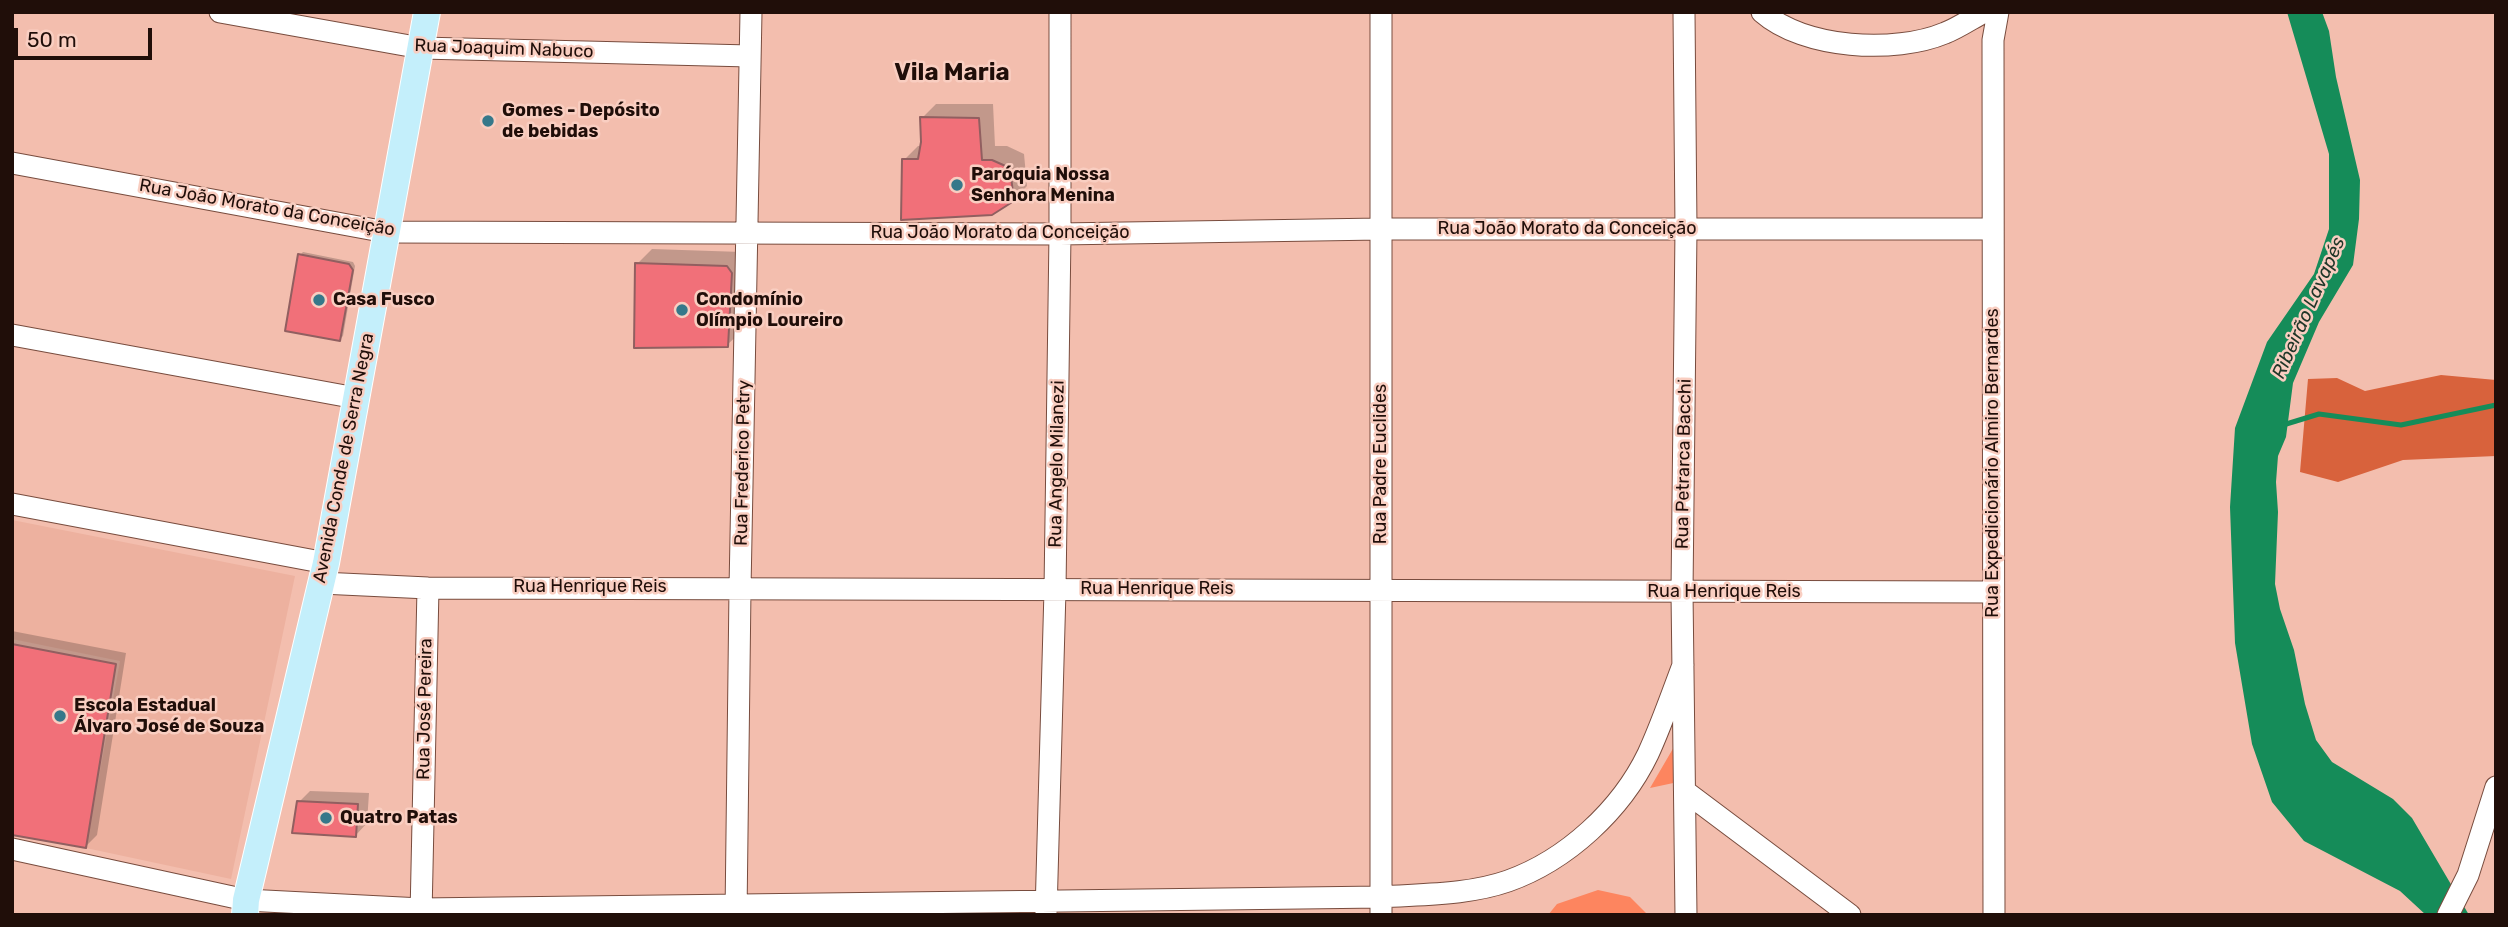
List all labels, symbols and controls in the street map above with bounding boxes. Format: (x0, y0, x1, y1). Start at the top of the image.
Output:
scale bar (18, 14, 156, 58)
text: 50 m (27, 27, 77, 52)
street label: Rua Joaquim Nabuco (414, 35, 594, 63)
district label: Vila Maria (894, 59, 1010, 87)
place label: Gomes - Depósito de bebidas (502, 100, 660, 142)
marker: Gomes - Depósito de bebidas (480, 113, 496, 129)
place label: Paróquia Nossa Senhora Menina (971, 164, 1115, 206)
street label: Rua João Morato da Conceição (137, 175, 397, 241)
marker: Paróquia Nossa Senhora Menina (949, 177, 965, 193)
street label: Rua João Morato da Conceição (1437, 218, 1697, 240)
street label: Rua João Morato da Conceição (870, 222, 1130, 244)
water label: Ribeirão Lavapés (2268, 234, 2350, 382)
place label: Casa Fusco (333, 289, 435, 311)
place label: Condomínio Olímpio Loureiro (696, 289, 843, 332)
marker: Casa Fusco (311, 292, 327, 308)
marker: Condomínio Olímpio Loureiro (674, 302, 690, 318)
street label: Rua Expedicionário Almiro Bernardes (1982, 308, 2004, 618)
street label: Avenida Conde de Serra Negra (309, 331, 379, 585)
street label: Rua Petrarca Bacchi (1672, 379, 1696, 549)
street label: Rua Frederico Petry (731, 380, 755, 546)
street label: Rua Angelo Milanezi (1045, 380, 1069, 548)
street label: Rua Padre Euclides (1370, 384, 1392, 544)
street label: Rua Henrique Reis (513, 576, 667, 598)
street label: Rua Henrique Reis (1080, 578, 1234, 600)
street label: Rua Henrique Reis (1647, 581, 1801, 603)
street label: Rua José Pereira (413, 638, 437, 780)
place label: Escola Estadual Álvaro José de Souza (74, 695, 264, 738)
marker: Escola Estadual Álvaro José de Souza (52, 708, 68, 724)
place label: Quatro Patas (340, 807, 458, 829)
marker: Quatro Patas (318, 810, 334, 826)

